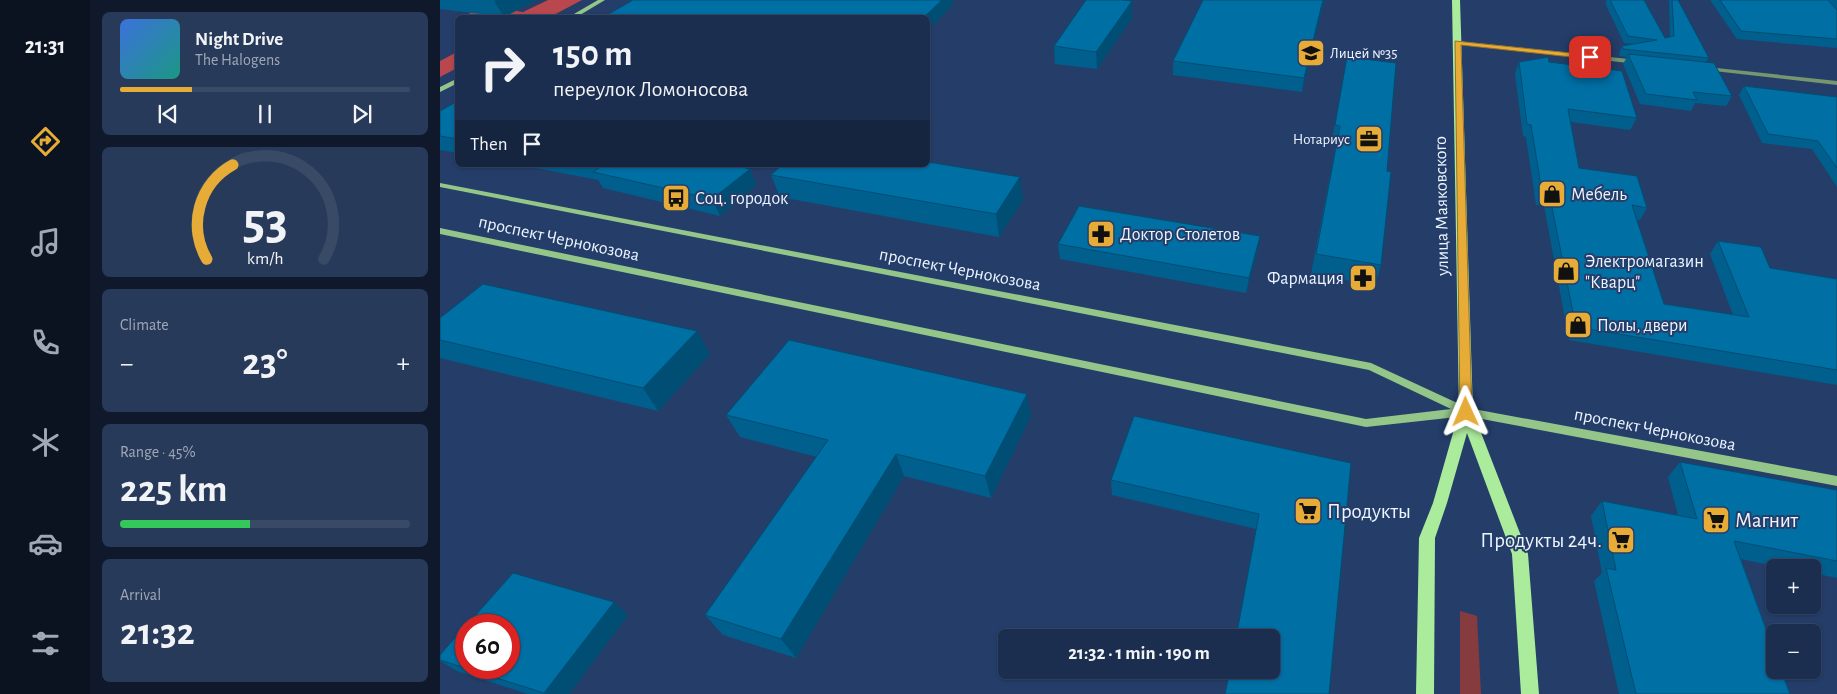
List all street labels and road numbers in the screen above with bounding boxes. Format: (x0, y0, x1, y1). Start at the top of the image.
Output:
street label: улица Маяковского (1432, 136, 1452, 277)
street label: проспект Чернокозова (477, 213, 641, 265)
street label: проспект Чернокозова (877, 245, 1042, 294)
street label: проспект Чернокозова (1572, 405, 1737, 454)

